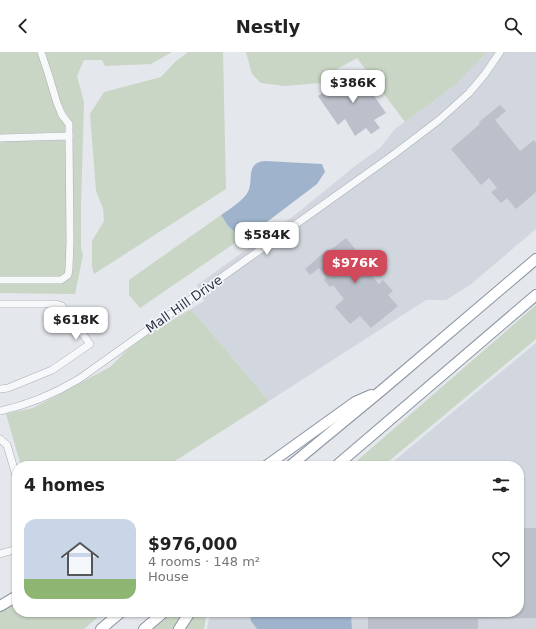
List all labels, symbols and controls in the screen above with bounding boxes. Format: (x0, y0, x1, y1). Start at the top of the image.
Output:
icon: back (12, 15, 34, 37)
icon: search (502, 15, 524, 37)
text: Nestly (236, 16, 300, 37)
pin: $386K (325, 70, 381, 104)
text: $386K (330, 75, 376, 90)
pin: $584K (239, 222, 295, 256)
text: $584K (244, 227, 290, 242)
pin: $976K (327, 250, 383, 284)
text: $976K (332, 255, 378, 270)
street label: Mall Hill Drive (143, 272, 225, 336)
pin: $618K (48, 307, 104, 341)
text: $618K (53, 312, 99, 327)
icon: filters (490, 474, 512, 496)
text: 4 homes (24, 475, 105, 495)
text: $976,000 (148, 534, 237, 554)
icon: home (56, 535, 104, 583)
icon: heart (490, 548, 512, 570)
text: 4 rooms · 148 m² (148, 554, 260, 569)
text: House (148, 569, 189, 584)

